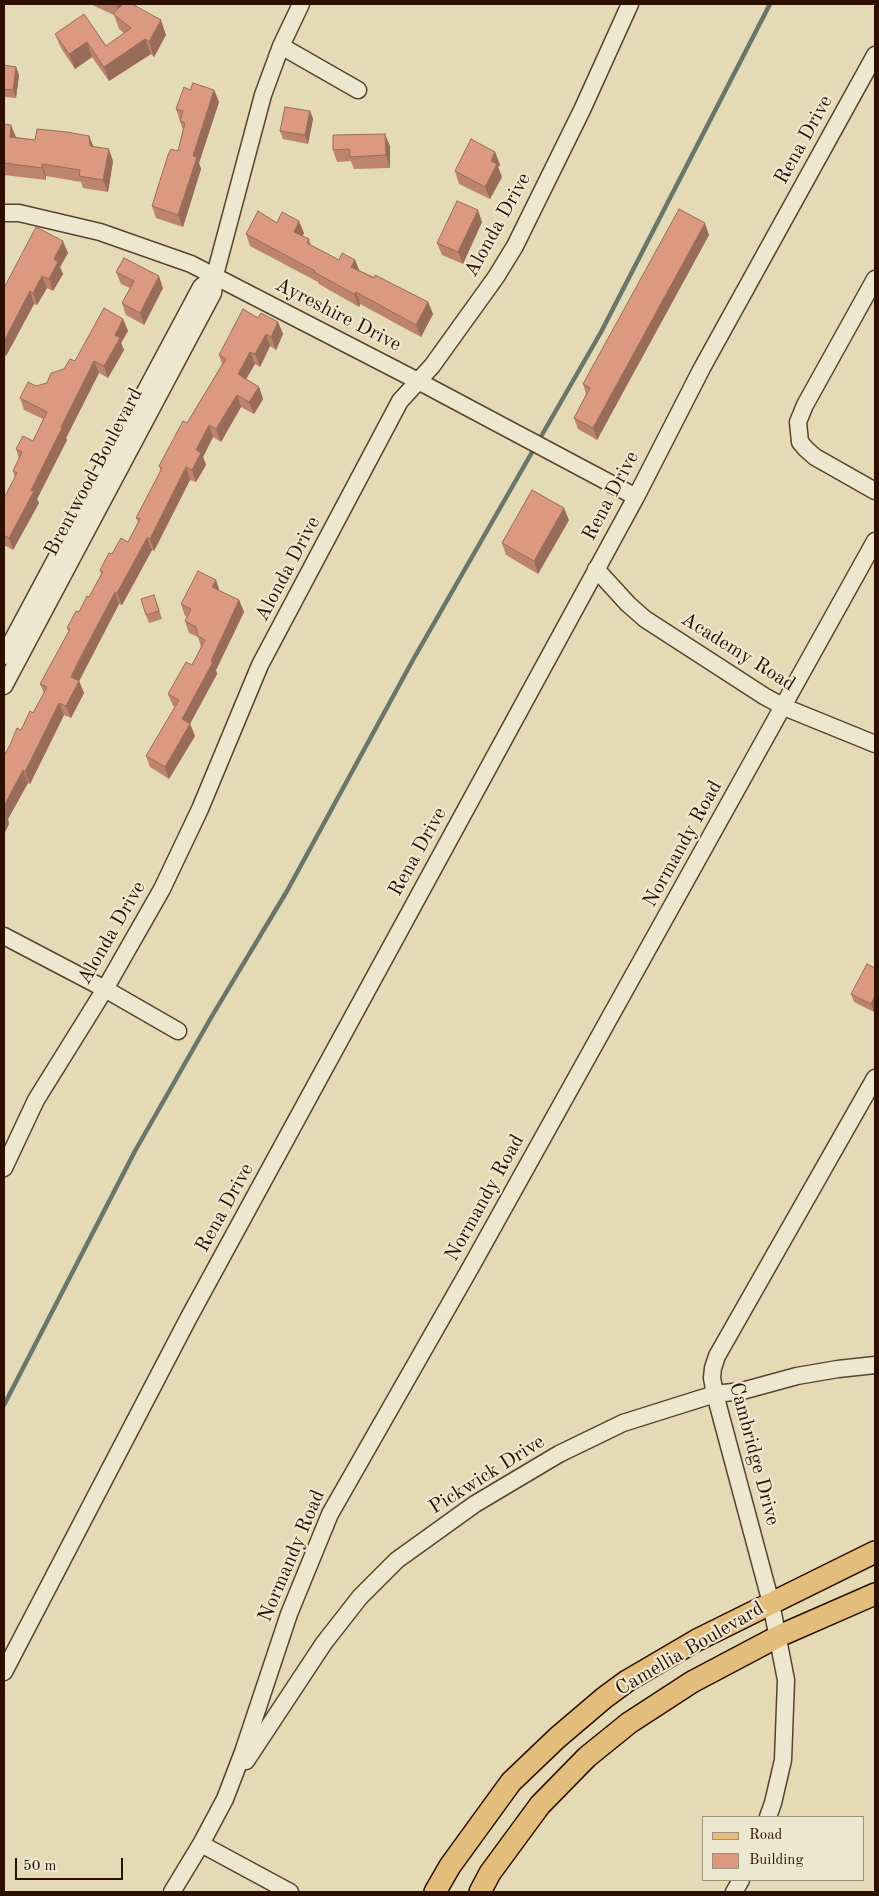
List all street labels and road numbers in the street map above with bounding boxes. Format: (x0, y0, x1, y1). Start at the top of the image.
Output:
street label: Rena Drive (770, 91, 838, 189)
street label: Alonda Drive (460, 169, 536, 281)
street label: Ayreshire Drive (271, 273, 405, 357)
street label: Brentwood Boulevard (40, 384, 148, 560)
street label: Rena Drive (577, 447, 645, 545)
street label: Alonda Drive (250, 512, 326, 626)
street label: Academy Road (676, 607, 800, 697)
street label: Normandy Road (638, 776, 728, 912)
street label: Rena Drive (384, 803, 452, 901)
street label: Alonda Drive (73, 877, 151, 989)
street label: Normandy Road (440, 1130, 530, 1266)
street label: Rena Drive (191, 1159, 259, 1257)
street label: Cambridge Drive (723, 1380, 785, 1528)
street label: Pickwick Drive (425, 1430, 549, 1520)
street label: Normandy Road (253, 1486, 331, 1626)
street label: Camellia Boulevard (611, 1597, 769, 1701)

